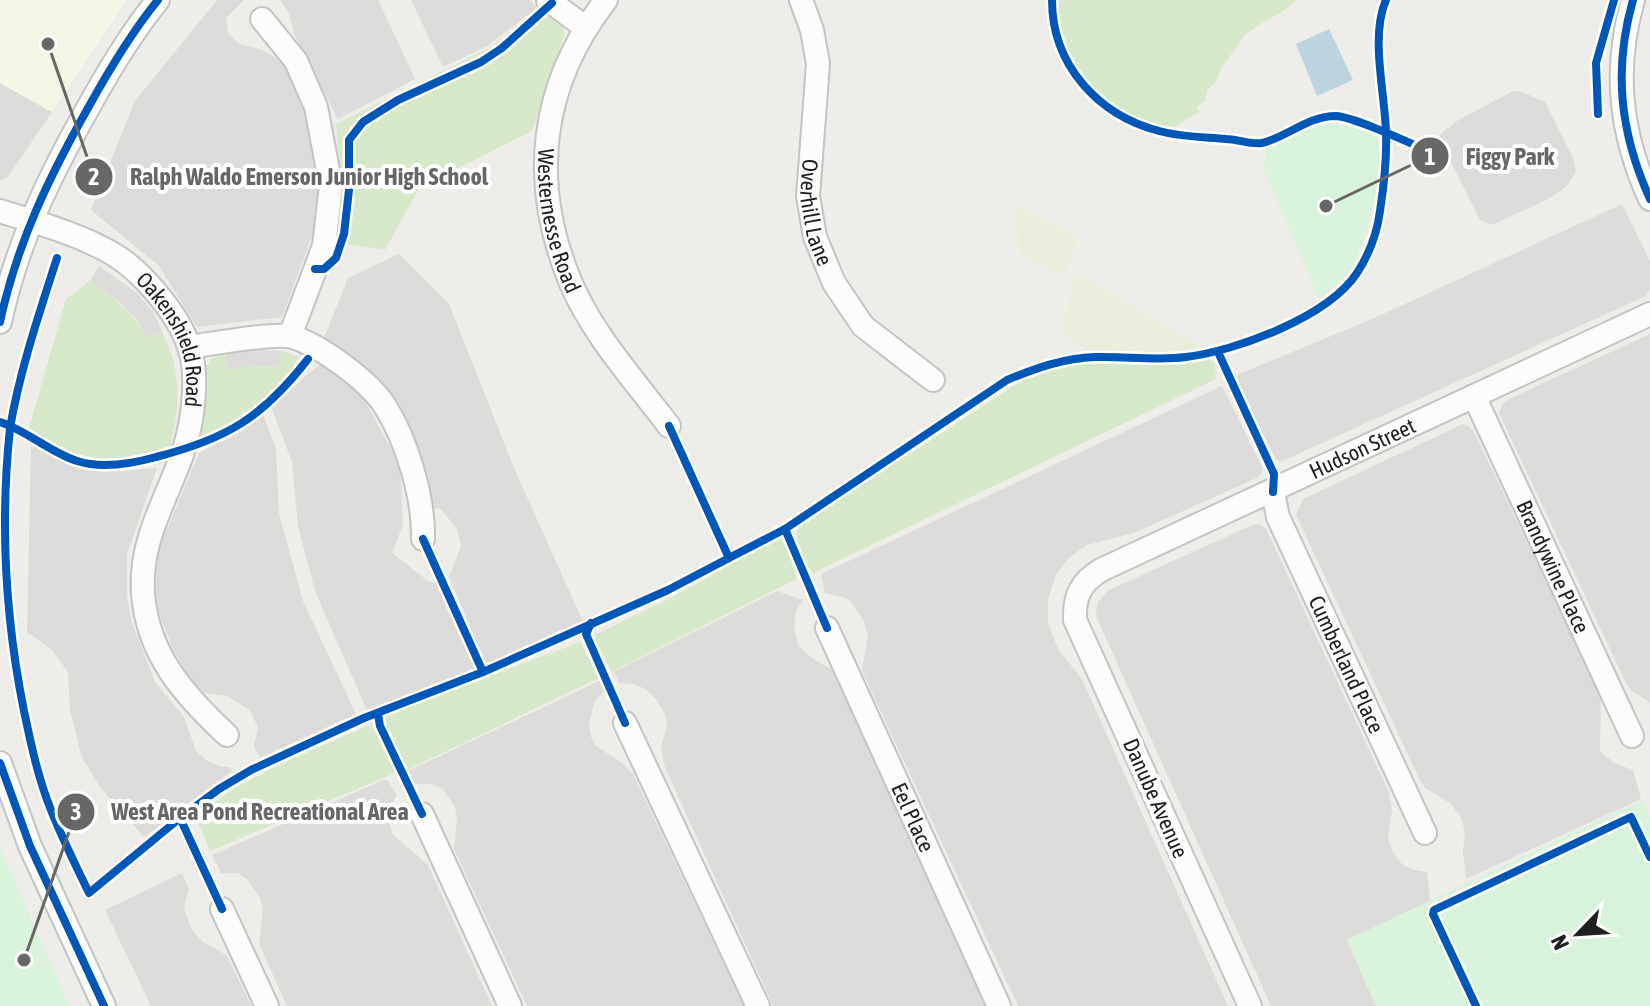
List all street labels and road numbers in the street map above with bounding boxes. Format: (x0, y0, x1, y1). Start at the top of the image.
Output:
street label: Westernesse Road (533, 148, 586, 297)
street label: Overhill Lane (795, 158, 838, 269)
street label: Oakenshield Road (131, 266, 207, 408)
street label: Hudson Street (1305, 412, 1419, 484)
street label: Brandywine Place (1511, 496, 1595, 637)
street label: Cumberland Place (1303, 592, 1390, 737)
street label: Danube Avenue (1118, 734, 1194, 862)
street label: Eel Place (886, 779, 940, 856)

